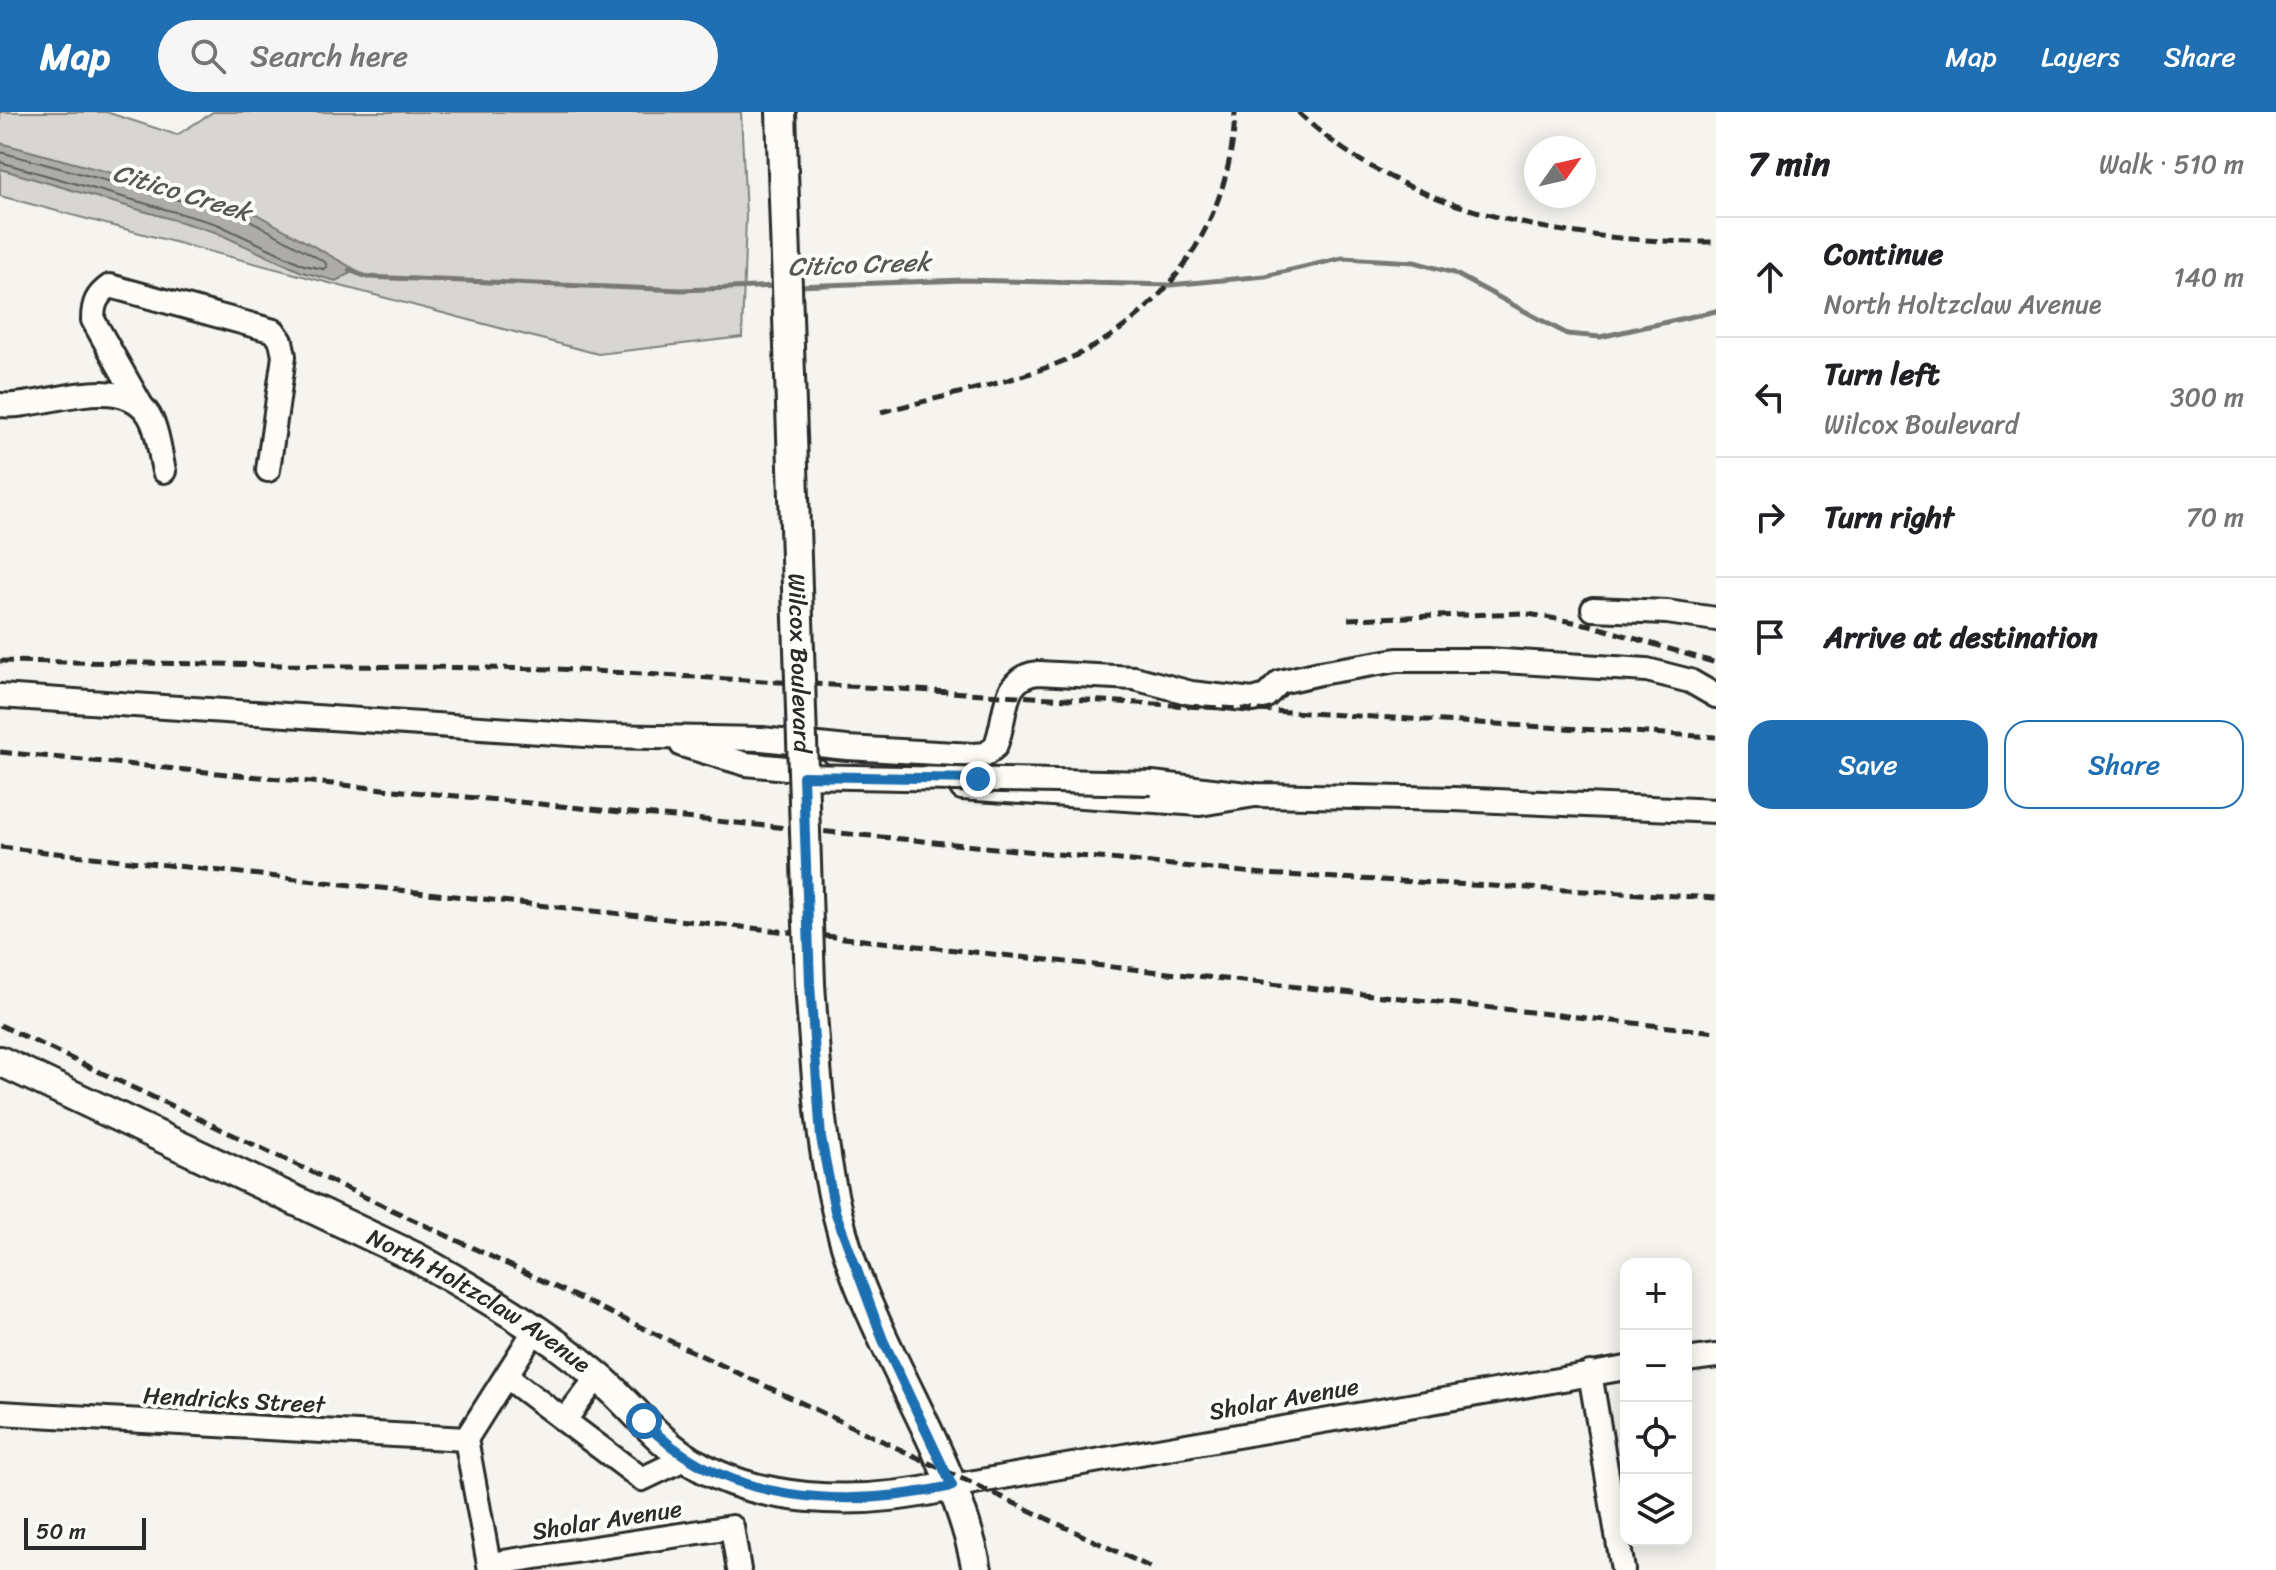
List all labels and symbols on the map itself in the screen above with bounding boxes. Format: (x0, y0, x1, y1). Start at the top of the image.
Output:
north arrow (1524, 136, 1596, 208)
water label: Citico Creek (107, 149, 260, 236)
water label: Citico Creek (787, 238, 934, 289)
street label: Wilcox Boulevard (776, 572, 823, 756)
route end (960, 761, 996, 797)
street label: North Holtzclaw Avenue (360, 1216, 601, 1384)
street label: Sholar Avenue (1206, 1365, 1362, 1433)
street label: Hendricks Street (142, 1374, 327, 1426)
route start (626, 1403, 662, 1439)
street label: Sholar Avenue (529, 1487, 685, 1553)
scale bar (24, 1514, 146, 1550)

